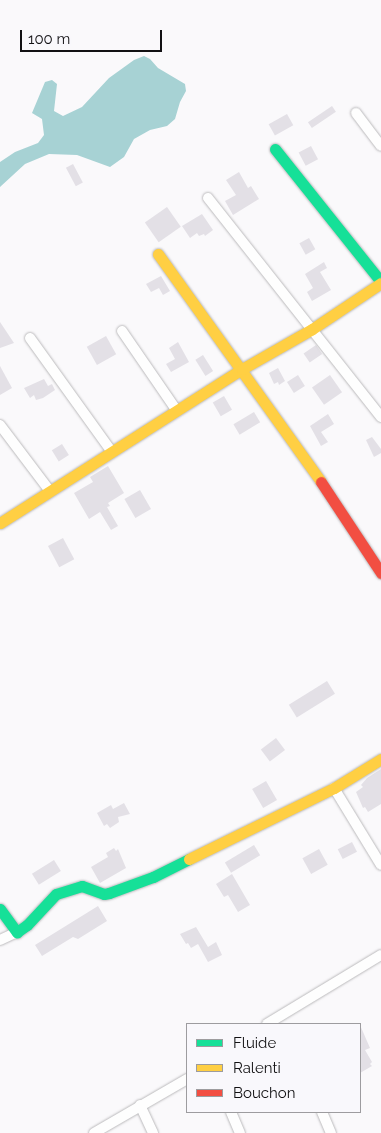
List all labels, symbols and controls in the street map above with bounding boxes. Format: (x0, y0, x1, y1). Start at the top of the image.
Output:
scale bar (22, 20, 165, 52)
text: 100 m (28, 30, 70, 48)
legend (186, 1023, 361, 1113)
text: Fluide (233, 1034, 276, 1052)
text: Ralenti (233, 1059, 281, 1077)
text: Bouchon (233, 1084, 295, 1102)

